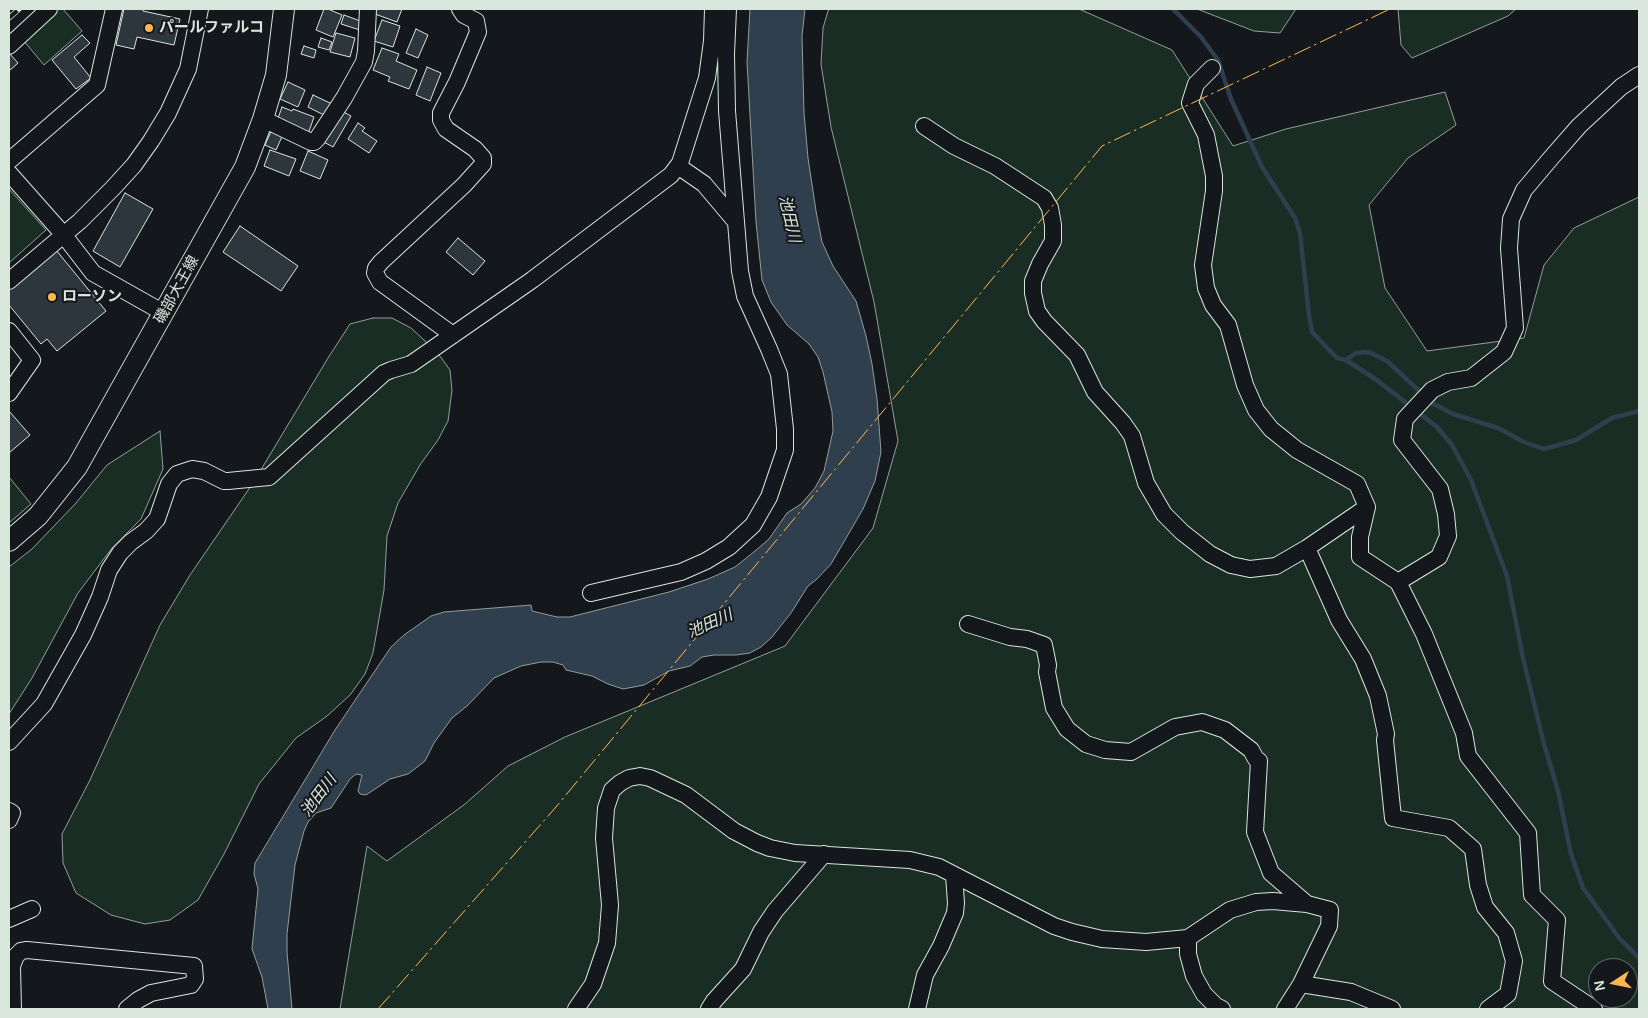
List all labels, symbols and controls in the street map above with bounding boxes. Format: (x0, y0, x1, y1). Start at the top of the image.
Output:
place label: パールファルコ (159, 19, 264, 37)
marker: パールファルコ (143, 22, 155, 34)
water label: 池田川 (774, 193, 804, 245)
street label: 磯部大王線 (151, 253, 203, 327)
place label: ローソン (62, 288, 122, 306)
marker: ローソン (46, 291, 58, 303)
water label: 池田川 (684, 605, 736, 643)
water label: 池田川 (297, 771, 341, 821)
north arrow (1588, 958, 1638, 1008)
text: N (1590, 979, 1608, 992)

